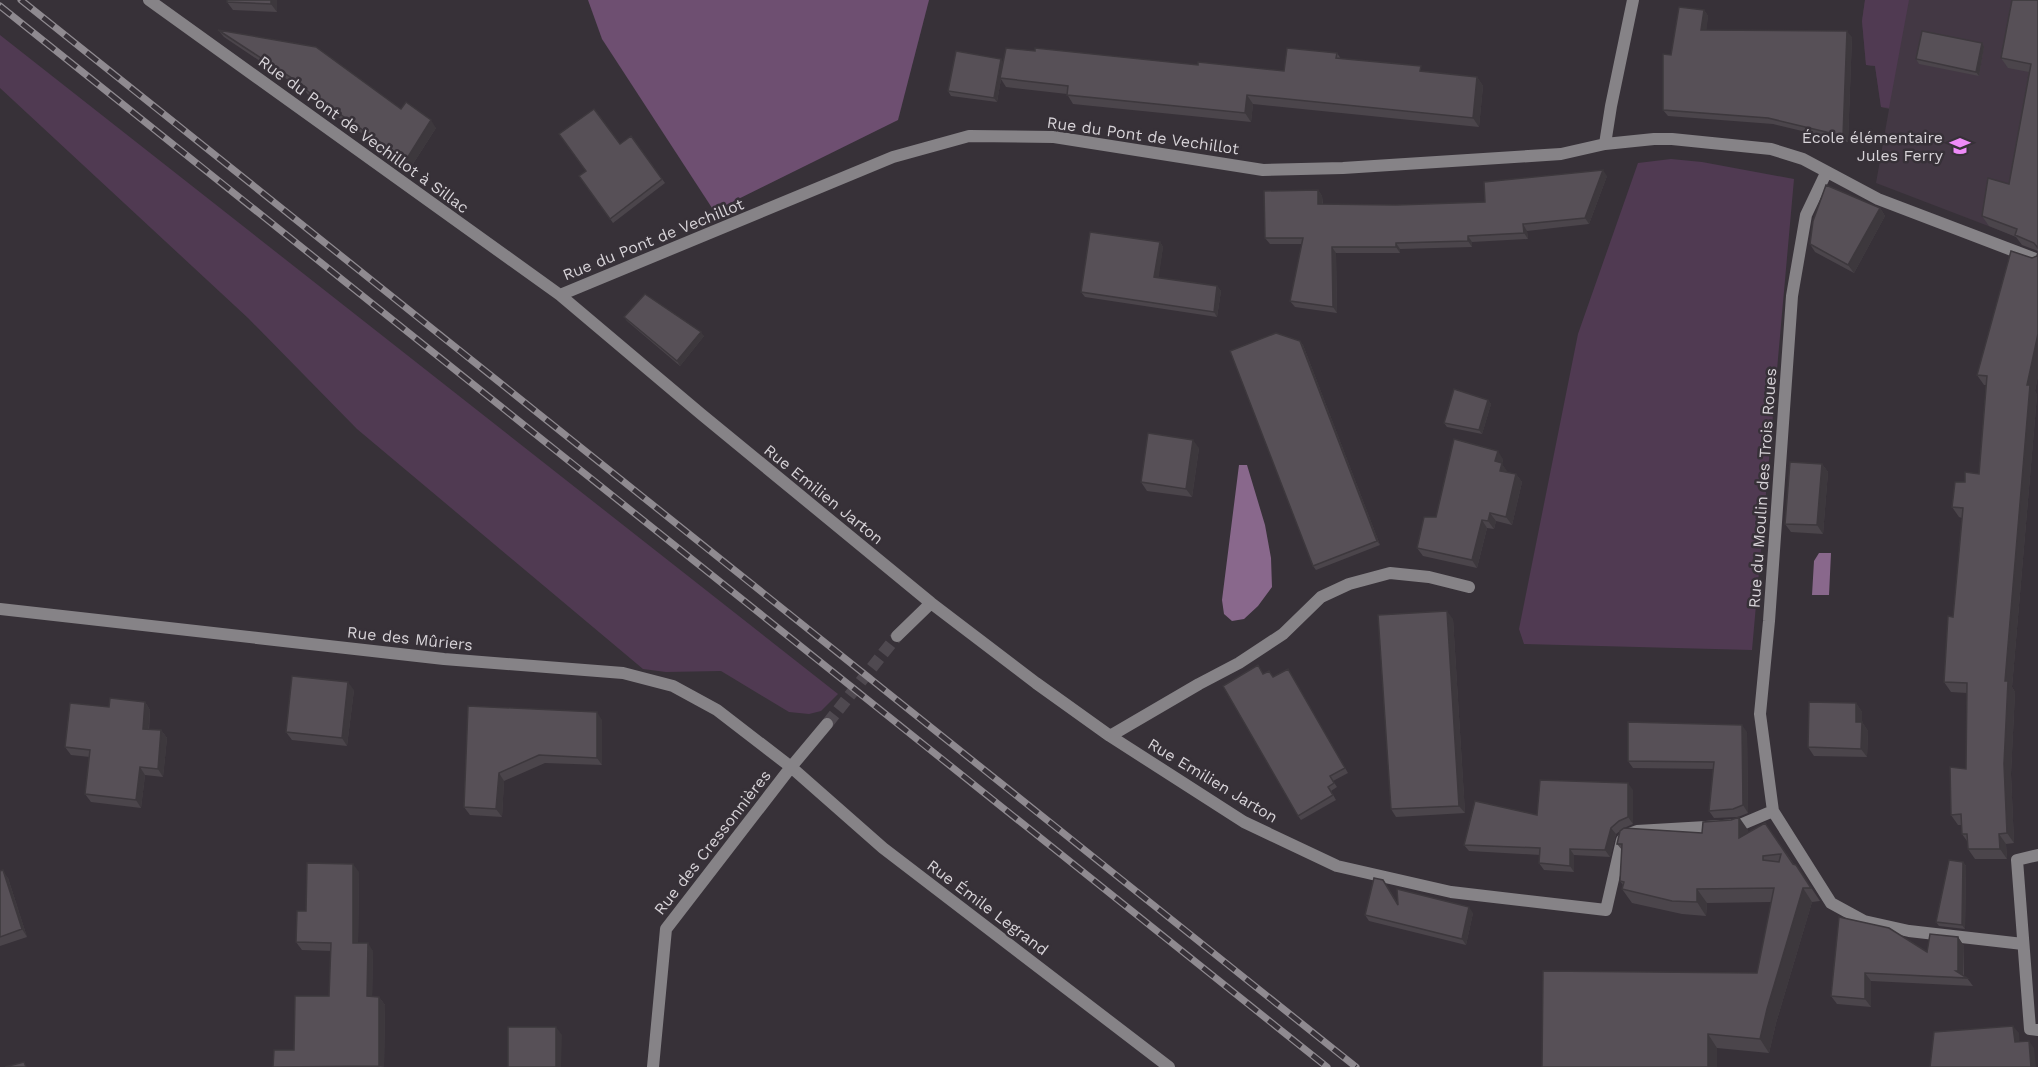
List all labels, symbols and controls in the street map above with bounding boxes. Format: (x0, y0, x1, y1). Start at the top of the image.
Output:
street label: Rue du Pont de Vechillot à Sillac (255, 52, 473, 217)
street label: Rue du Pont de Vechillot (1046, 113, 1240, 158)
place label: École élémentaire Jules Ferry (1802, 128, 1944, 165)
school or university icon: École élémentaire Jules Ferry (1948, 134, 1972, 158)
street label: Rue du Pont de Vechillot (560, 194, 747, 285)
street label: Rue du Moulin des Trois Roues (1745, 367, 1780, 609)
street label: Rue Emilien Jarton (760, 440, 887, 548)
street label: Rue des Mûriers (346, 622, 474, 655)
street label: Rue Emilien Jarton (1144, 734, 1281, 827)
street label: Rue des Cressonnières (650, 766, 775, 918)
street label: Rue Émile Legrand (923, 856, 1052, 959)

